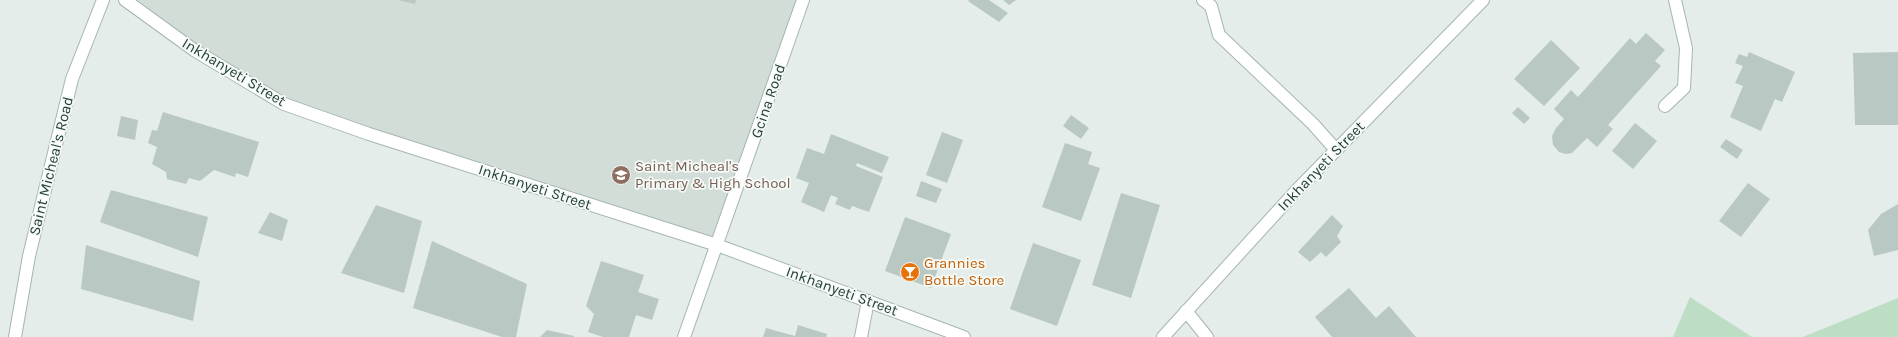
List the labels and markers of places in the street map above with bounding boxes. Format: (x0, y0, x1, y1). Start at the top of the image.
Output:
place label: Saint Micheal's Primary & High School (635, 157, 791, 192)
school or university icon: Saint Micheal's Primary & High School (610, 164, 632, 186)
place label: Grannies Bottle Store (924, 254, 1004, 289)
bar icon: Grannies Bottle Store (899, 261, 921, 283)

